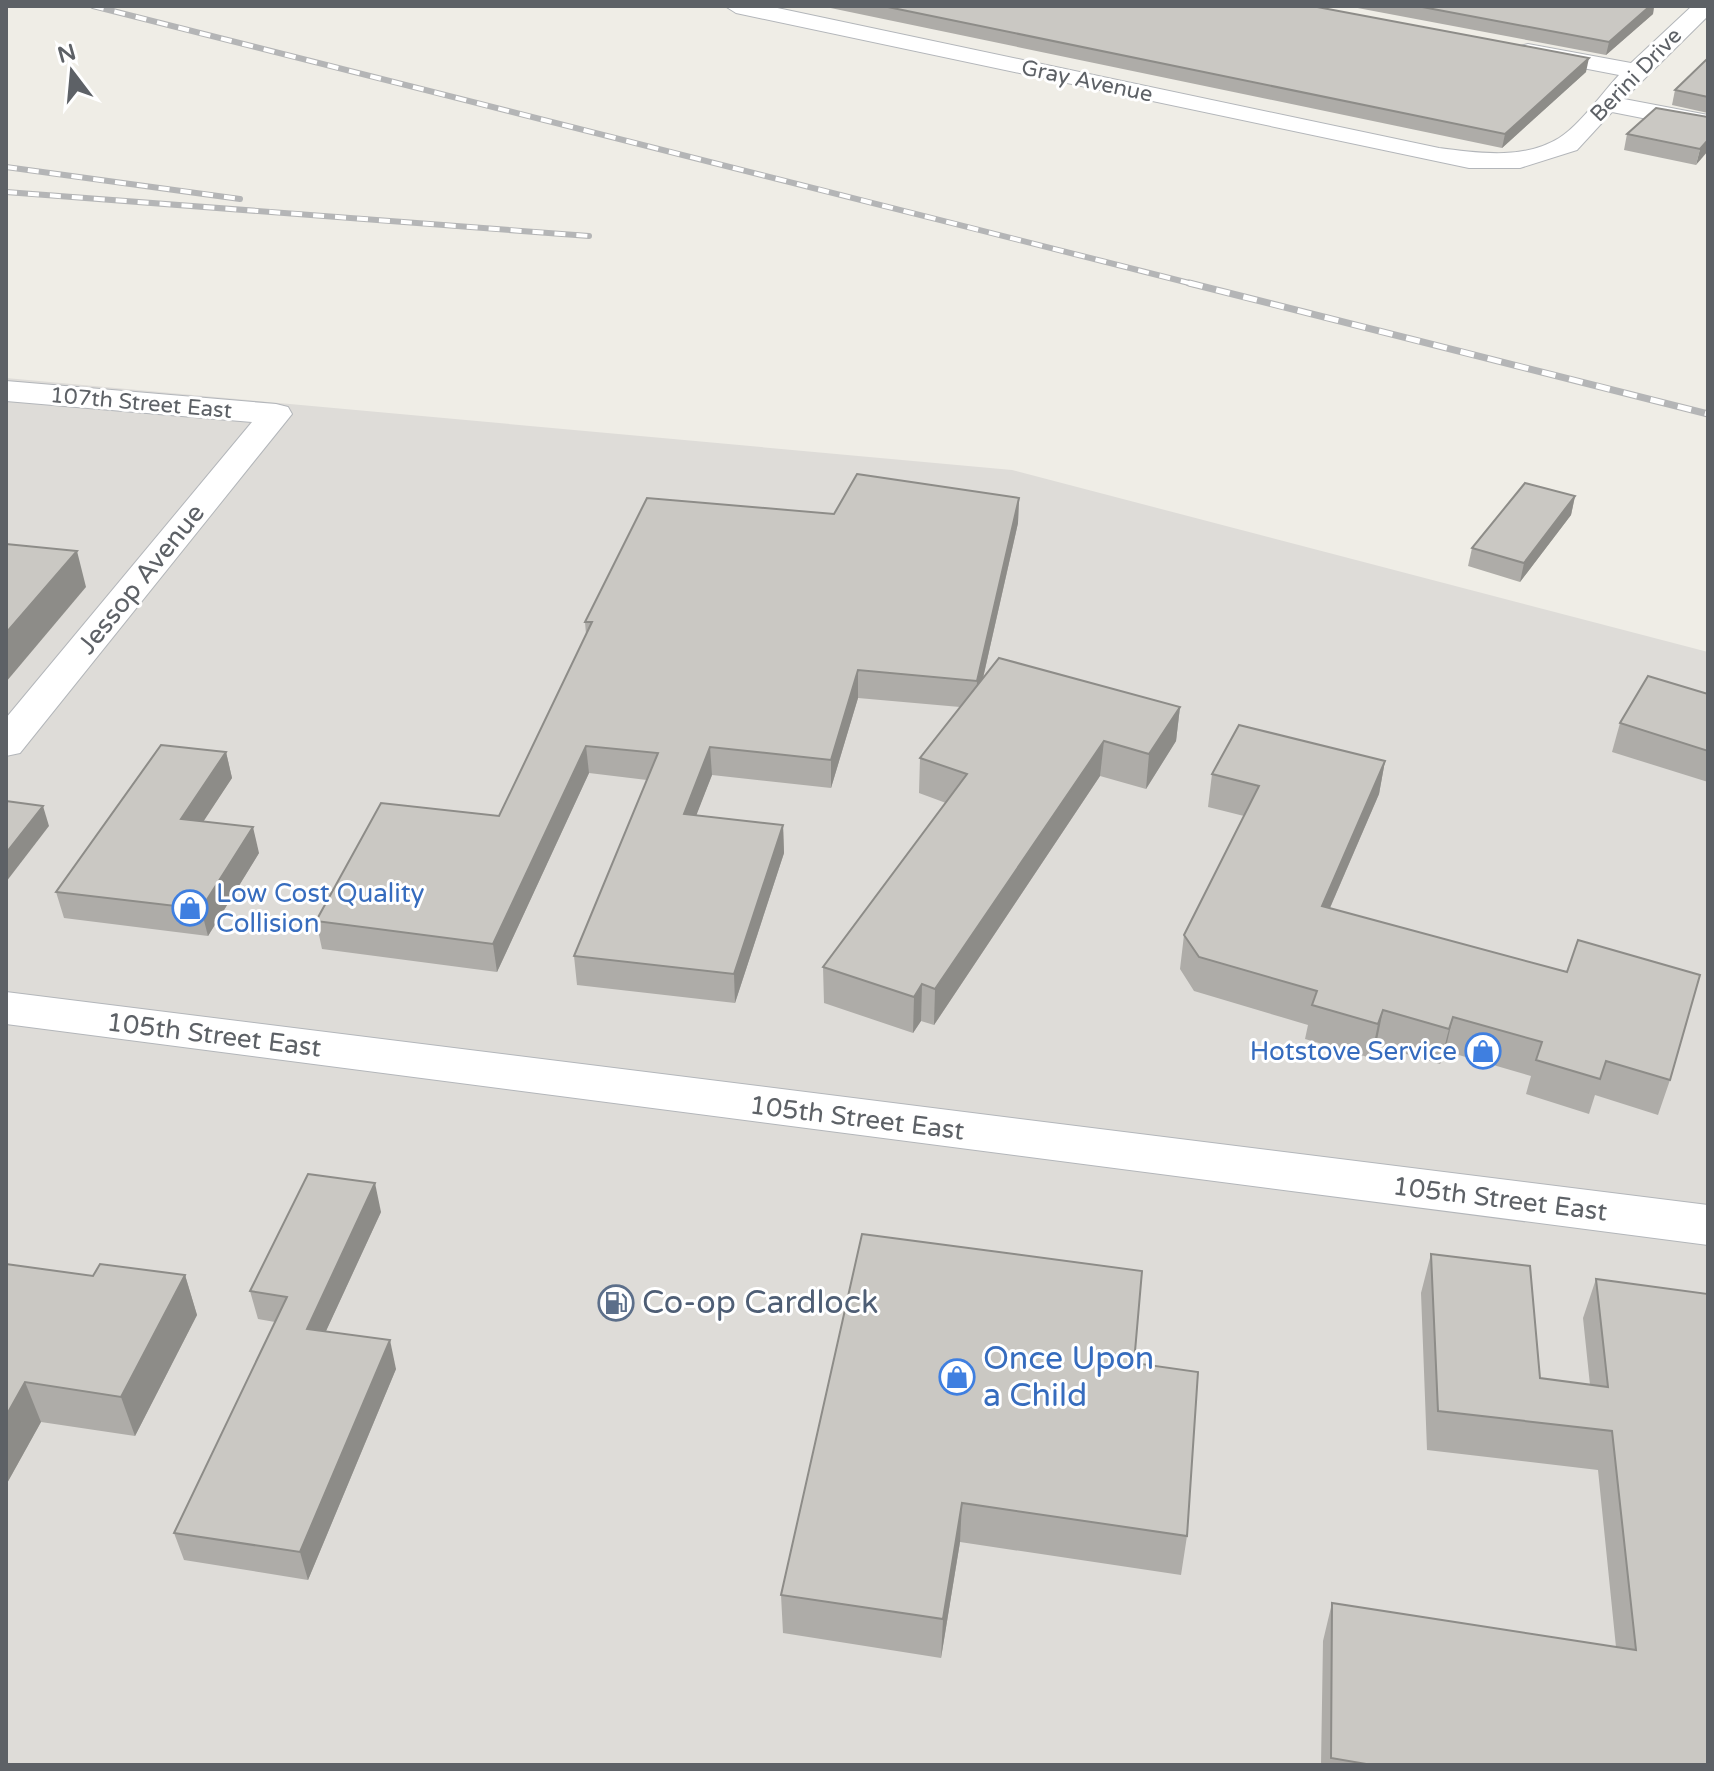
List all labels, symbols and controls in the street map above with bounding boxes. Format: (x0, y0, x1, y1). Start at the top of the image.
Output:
street label: Berini Drive (1585, 23, 1687, 127)
north arrow (32, 32, 112, 112)
text: N (55, 39, 79, 69)
street label: Gray Avenue (1019, 54, 1155, 108)
street label: 107th Street East (49, 382, 233, 424)
street label: Jessop Avenue (71, 498, 211, 660)
place label: Low Cost Quality Collision (216, 878, 425, 939)
shop icon: Low Cost Quality Collision (171, 889, 209, 927)
street label: 105th Street East (105, 1006, 323, 1064)
shop icon: Hotstove Service (1464, 1032, 1502, 1070)
place label: Hotstove Service (1250, 1036, 1457, 1067)
street label: 105th Street East (748, 1089, 966, 1147)
street label: 105th Street East (1391, 1170, 1609, 1228)
fuel station icon: Co-op Cardlock (597, 1284, 635, 1322)
place label: Co-op Cardlock (642, 1284, 878, 1322)
place label: Once Upon a Child (983, 1340, 1154, 1415)
shop icon: Once Upon a Child (938, 1358, 976, 1396)

